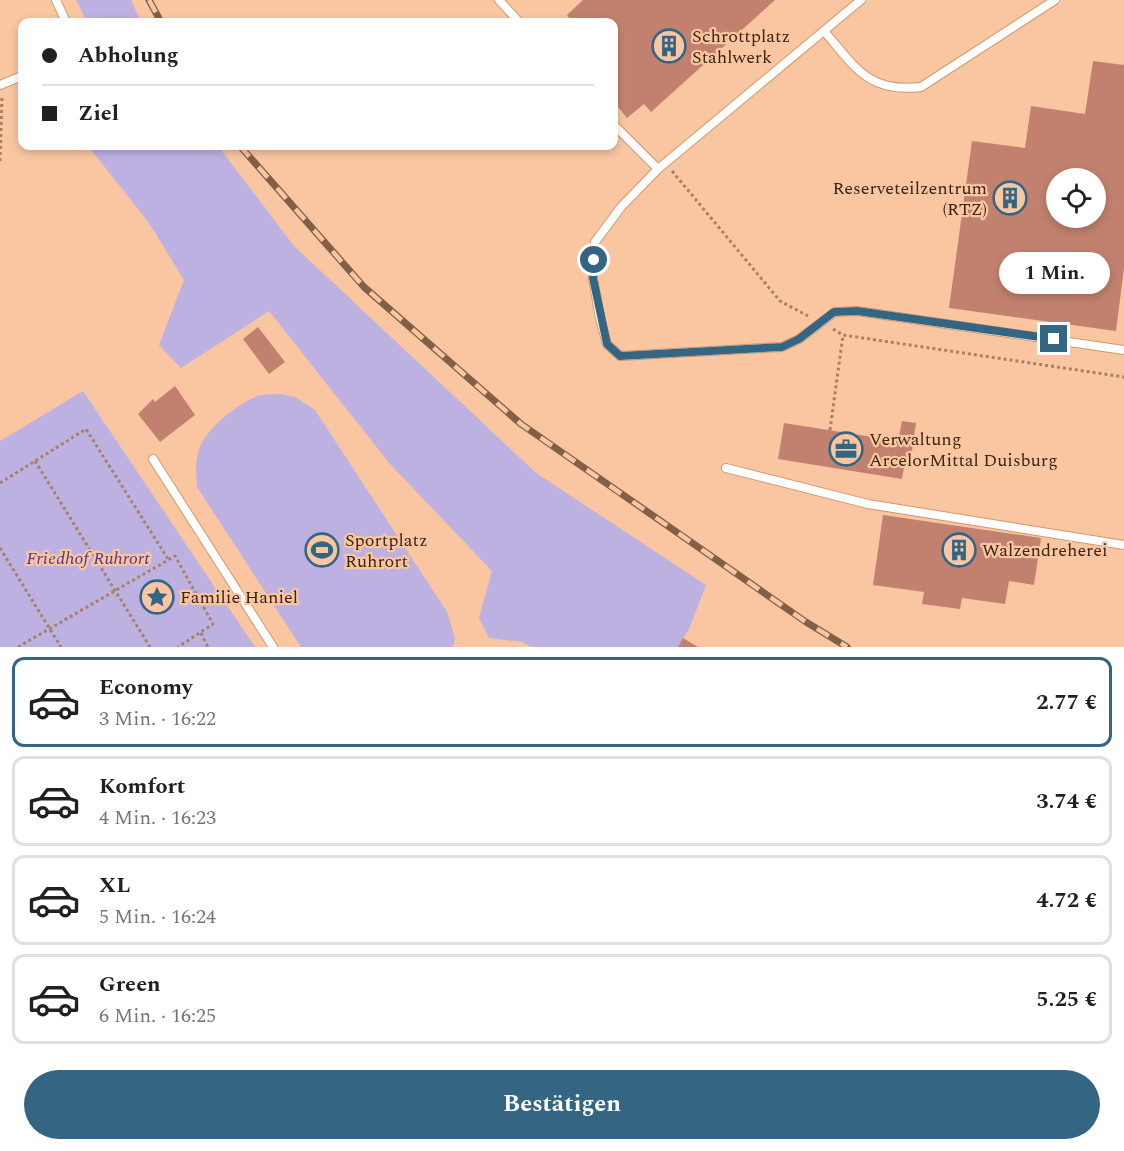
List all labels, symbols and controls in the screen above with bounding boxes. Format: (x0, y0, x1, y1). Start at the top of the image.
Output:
place label: Schrottplatz Stahlwerk (692, 23, 790, 71)
building icon: Schrottplatz Stahlwerk (651, 28, 687, 64)
text: Abholung (78, 39, 179, 72)
text: Ziel (78, 97, 119, 130)
map controls (1046, 168, 1106, 228)
button: locate (1046, 168, 1106, 228)
place label: Reserveteilzentrum (RTZ) (832, 175, 987, 223)
building icon: Reserveteilzentrum (RTZ) (992, 180, 1028, 216)
route start (580, 246, 607, 273)
callout: 1 Min. (998, 252, 1110, 294)
text: 1 Min. (1024, 258, 1085, 288)
route end (1040, 325, 1067, 352)
place label: Verwaltung ArcelorMittal Duisburg (869, 426, 1058, 474)
office icon: Verwaltung ArcelorMittal Duisburg (828, 431, 864, 467)
place label: Sportplatz Ruhrort (345, 527, 428, 575)
sports icon: Sportplatz Ruhrort (304, 532, 340, 568)
building icon: Walzendreherei (941, 532, 977, 568)
place label: Walzendreherei (982, 537, 1108, 564)
park label: Friedhof Ruhrort (26, 545, 150, 572)
place icon: Familie Haniel (139, 579, 175, 615)
place label: Familie Haniel (180, 584, 298, 611)
text: Economy (99, 671, 192, 704)
icon: car (27, 675, 81, 729)
text: 2.77 € (1036, 686, 1097, 719)
text: 3 Min. · 16:22 (99, 704, 216, 734)
text: Komfort (99, 770, 185, 803)
icon: car (27, 774, 81, 828)
text: 3.74 € (1036, 785, 1097, 818)
text: 4 Min. · 16:23 (99, 803, 216, 833)
text: XL (99, 869, 130, 902)
icon: car (27, 873, 81, 927)
text: 4.72 € (1036, 884, 1097, 917)
text: 5 Min. · 16:24 (99, 902, 216, 932)
text: Green (99, 968, 161, 1001)
icon: car (27, 972, 81, 1026)
text: 5.25 € (1036, 983, 1097, 1016)
text: 6 Min. · 16:25 (99, 1001, 216, 1031)
button: Bestätigen (24, 1070, 1100, 1139)

